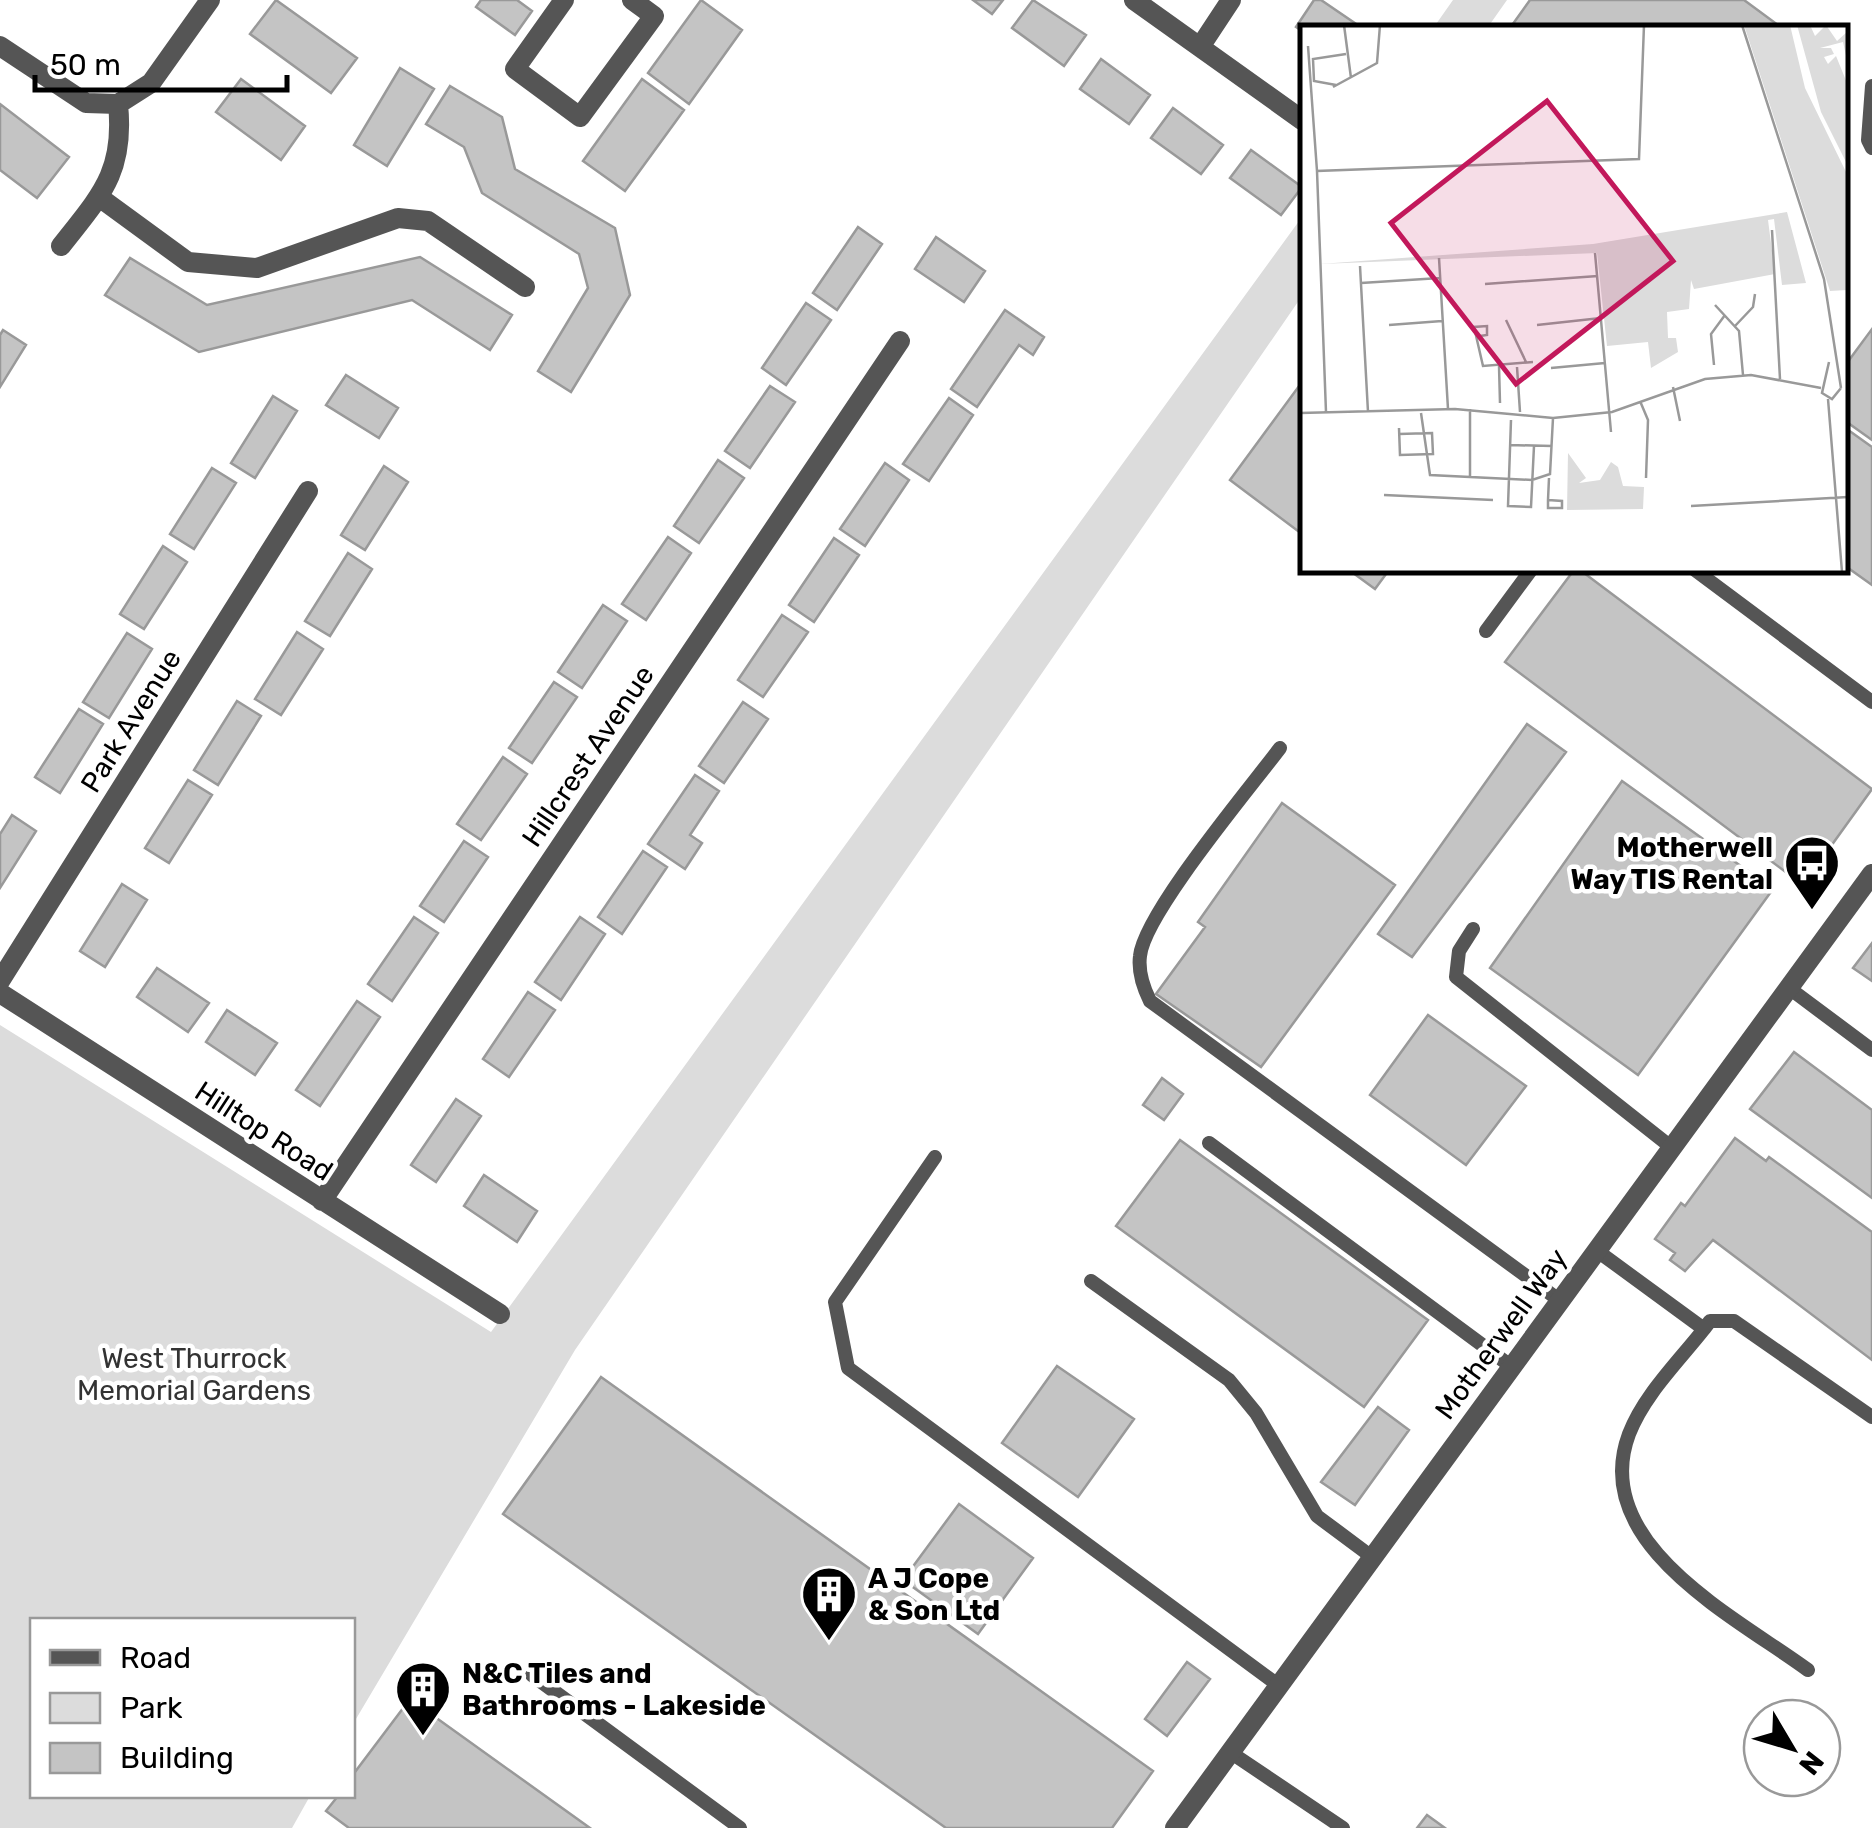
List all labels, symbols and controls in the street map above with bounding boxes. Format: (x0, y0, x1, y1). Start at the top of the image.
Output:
inset map (1300, 25, 1847, 572)
scale bar (35, 30, 288, 92)
text: 50 m (50, 47, 121, 83)
street label: Park Avenue (74, 643, 188, 799)
street label: Hillcrest Avenue (515, 659, 661, 853)
place label: Motherwell Way TIS Rental (1570, 831, 1773, 896)
bus stop icon: Motherwell Way TIS Rental (1782, 833, 1842, 912)
street label: Hilltop Road (189, 1074, 339, 1188)
street label: Motherwell Way (1428, 1242, 1574, 1426)
park label: West Thurrock Memorial Gardens (77, 1342, 311, 1407)
place label: A J Cope & Son Ltd (868, 1562, 1000, 1627)
building icon: A J Cope & Son Ltd (799, 1564, 859, 1643)
legend (30, 1618, 355, 1798)
text: Road (120, 1640, 191, 1676)
place label: N&C Tiles and Bathrooms - Lakeside (462, 1657, 766, 1722)
building icon: N&C Tiles and Bathrooms - Lakeside (393, 1659, 453, 1738)
text: Park (120, 1690, 183, 1726)
north arrow (1742, 1698, 1842, 1798)
text: Building (120, 1740, 234, 1776)
text: N (1792, 1745, 1831, 1781)

